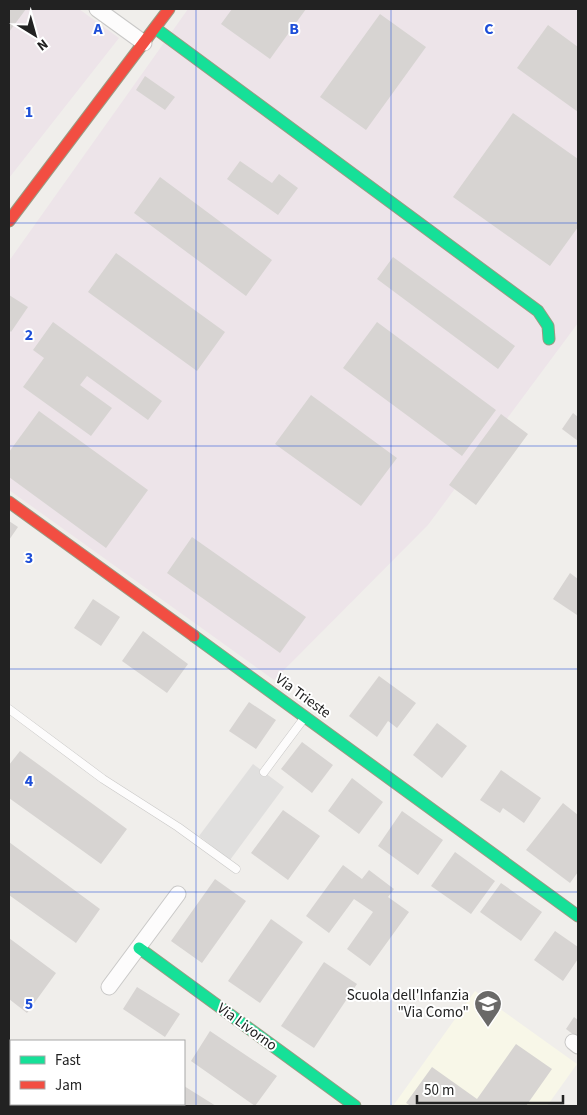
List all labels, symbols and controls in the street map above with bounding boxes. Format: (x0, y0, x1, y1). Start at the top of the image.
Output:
north arrow (10, 10, 60, 60)
text: A (92, 18, 103, 40)
text: B (289, 18, 299, 40)
text: C (484, 18, 494, 40)
text: N (32, 34, 52, 55)
text: 1 (25, 101, 33, 123)
text: 2 (25, 324, 33, 346)
text: 3 (25, 547, 33, 569)
street label: Via Trieste (271, 669, 335, 723)
text: 4 (25, 770, 34, 792)
place label: Scuola dell'Infanzia "Via Como" (347, 985, 469, 1023)
school or university icon: Scuola dell'Infanzia "Via Como" (473, 989, 503, 1028)
text: 5 (25, 993, 33, 1015)
street label: Via Livorno (213, 998, 281, 1056)
legend (10, 1040, 185, 1105)
text: Fast (55, 1050, 81, 1071)
scale bar (417, 1072, 563, 1104)
text: Jam (55, 1075, 82, 1096)
text: 50 m (424, 1080, 454, 1101)

